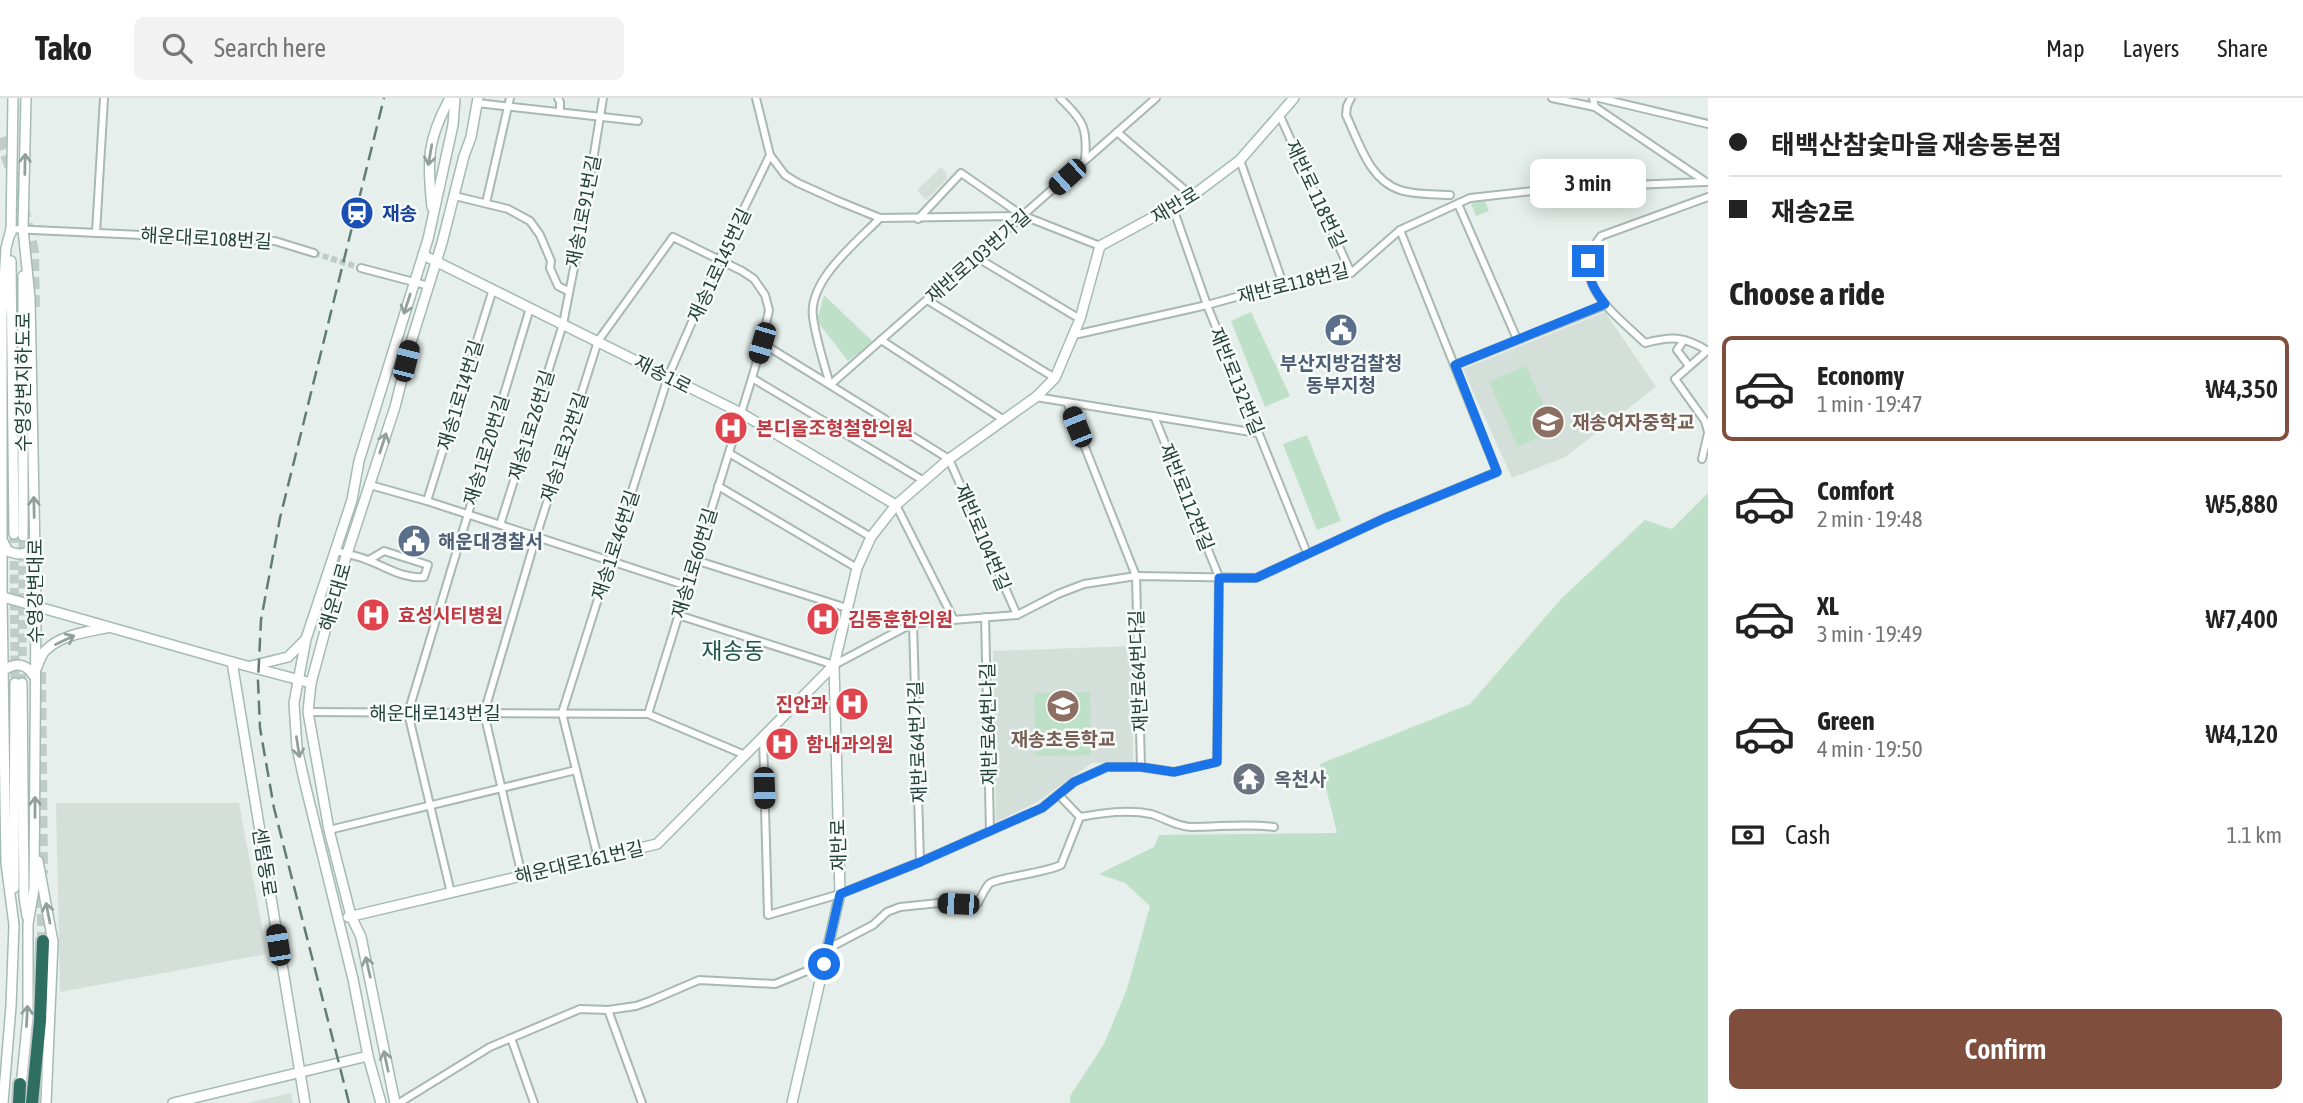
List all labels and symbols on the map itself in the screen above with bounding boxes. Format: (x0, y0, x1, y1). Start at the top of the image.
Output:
street label: 재반로 118번길 (1281, 136, 1351, 252)
one-way arrow (423, 143, 436, 166)
one-way arrow (18, 152, 32, 175)
street label: 재송1로91번길 (561, 153, 605, 269)
car (1045, 155, 1090, 199)
callout: 3 min (1530, 159, 1646, 208)
street label: 재반로 (1147, 182, 1203, 228)
station icon: 재송 (338, 194, 376, 232)
place label: 재송 (382, 202, 417, 224)
street label: 재송1로145번길 (683, 205, 755, 325)
street label: 재반로103번가길 (921, 205, 1035, 307)
street label: 해운대로108번길 (140, 224, 272, 252)
route end (1572, 245, 1604, 277)
street label: 재반로118번길 (1235, 259, 1351, 307)
one-way arrow (399, 293, 412, 315)
public building icon: 부산지방검찰청 동부지청 (1322, 311, 1360, 349)
street label: 수영강변지하도로 (12, 312, 34, 452)
car (747, 320, 778, 366)
street label: 재반로132번길 (1205, 324, 1269, 438)
street label: 재송1로14번길 (433, 337, 487, 453)
car (391, 338, 422, 384)
street label: 재송1로 (631, 350, 695, 398)
place label: 부산지방검찰청 동부지청 (1280, 352, 1402, 396)
street label: 재송1로26번길 (504, 367, 558, 483)
street label: 재송1로32번길 (536, 389, 592, 505)
street label: 재송1로20번길 (459, 392, 513, 508)
school or university icon: 재송여자중학교 (1529, 403, 1567, 441)
car (1060, 404, 1095, 450)
hospital icon: 본디올조형철한의원 (712, 409, 750, 447)
place label: 재송여자중학교 (1572, 411, 1694, 433)
place label: 본디올조형철한의원 (756, 417, 913, 439)
one-way arrow (378, 432, 391, 454)
street label: 재반로112번길 (1155, 440, 1219, 554)
street label: 재반로104번길 (951, 480, 1015, 594)
street label: 재송1로46번길 (587, 487, 643, 603)
one-way arrow (27, 495, 41, 518)
street label: 재송1로60번길 (667, 505, 721, 621)
public building icon: 해운대경찰서 (395, 522, 433, 560)
place label: 해운대경찰서 (438, 530, 543, 552)
street label: 수영강변대로 (24, 539, 46, 643)
street label: 해운대로 (315, 560, 355, 634)
hospital icon: 효성시티병원 (354, 596, 392, 634)
hospital icon: 김동훈한의원 (804, 600, 842, 638)
place label: 효성시티병원 (398, 604, 503, 626)
place label: 김동훈한의원 (848, 608, 953, 630)
street label: 재반로64번다길 (1125, 609, 1151, 733)
one-way arrow (54, 633, 75, 646)
district label: 재송동 (701, 638, 765, 664)
street label: 재반로64번나길 (976, 662, 1000, 786)
street label: 재반로64번가길 (904, 680, 930, 804)
hospital icon: 진안과 (833, 685, 871, 723)
school or university icon: 재송초등학교 (1044, 687, 1082, 725)
place label: 진안과 (776, 693, 829, 715)
street label: 해운대로143번길 (369, 702, 501, 724)
hospital icon: 함내과의원 (763, 725, 801, 763)
place label: 재송초등학교 (1011, 728, 1115, 750)
place label: 함내과의원 (806, 733, 893, 755)
one-way arrow (292, 735, 305, 758)
temple icon: 옥천사 (1230, 760, 1268, 798)
car (753, 767, 776, 809)
place label: 옥천사 (1274, 768, 1327, 790)
one-way arrow (28, 796, 41, 819)
street label: 재반로 (827, 819, 849, 871)
street label: 센텀동로 (249, 826, 281, 898)
street label: 해운대로161번길 (512, 836, 646, 888)
car (937, 893, 980, 915)
one-way arrow (41, 902, 54, 925)
car (265, 923, 292, 967)
route start (808, 948, 840, 980)
one-way arrow (360, 956, 374, 979)
one-way arrow (21, 1006, 34, 1028)
one-way arrow (379, 1050, 393, 1073)

